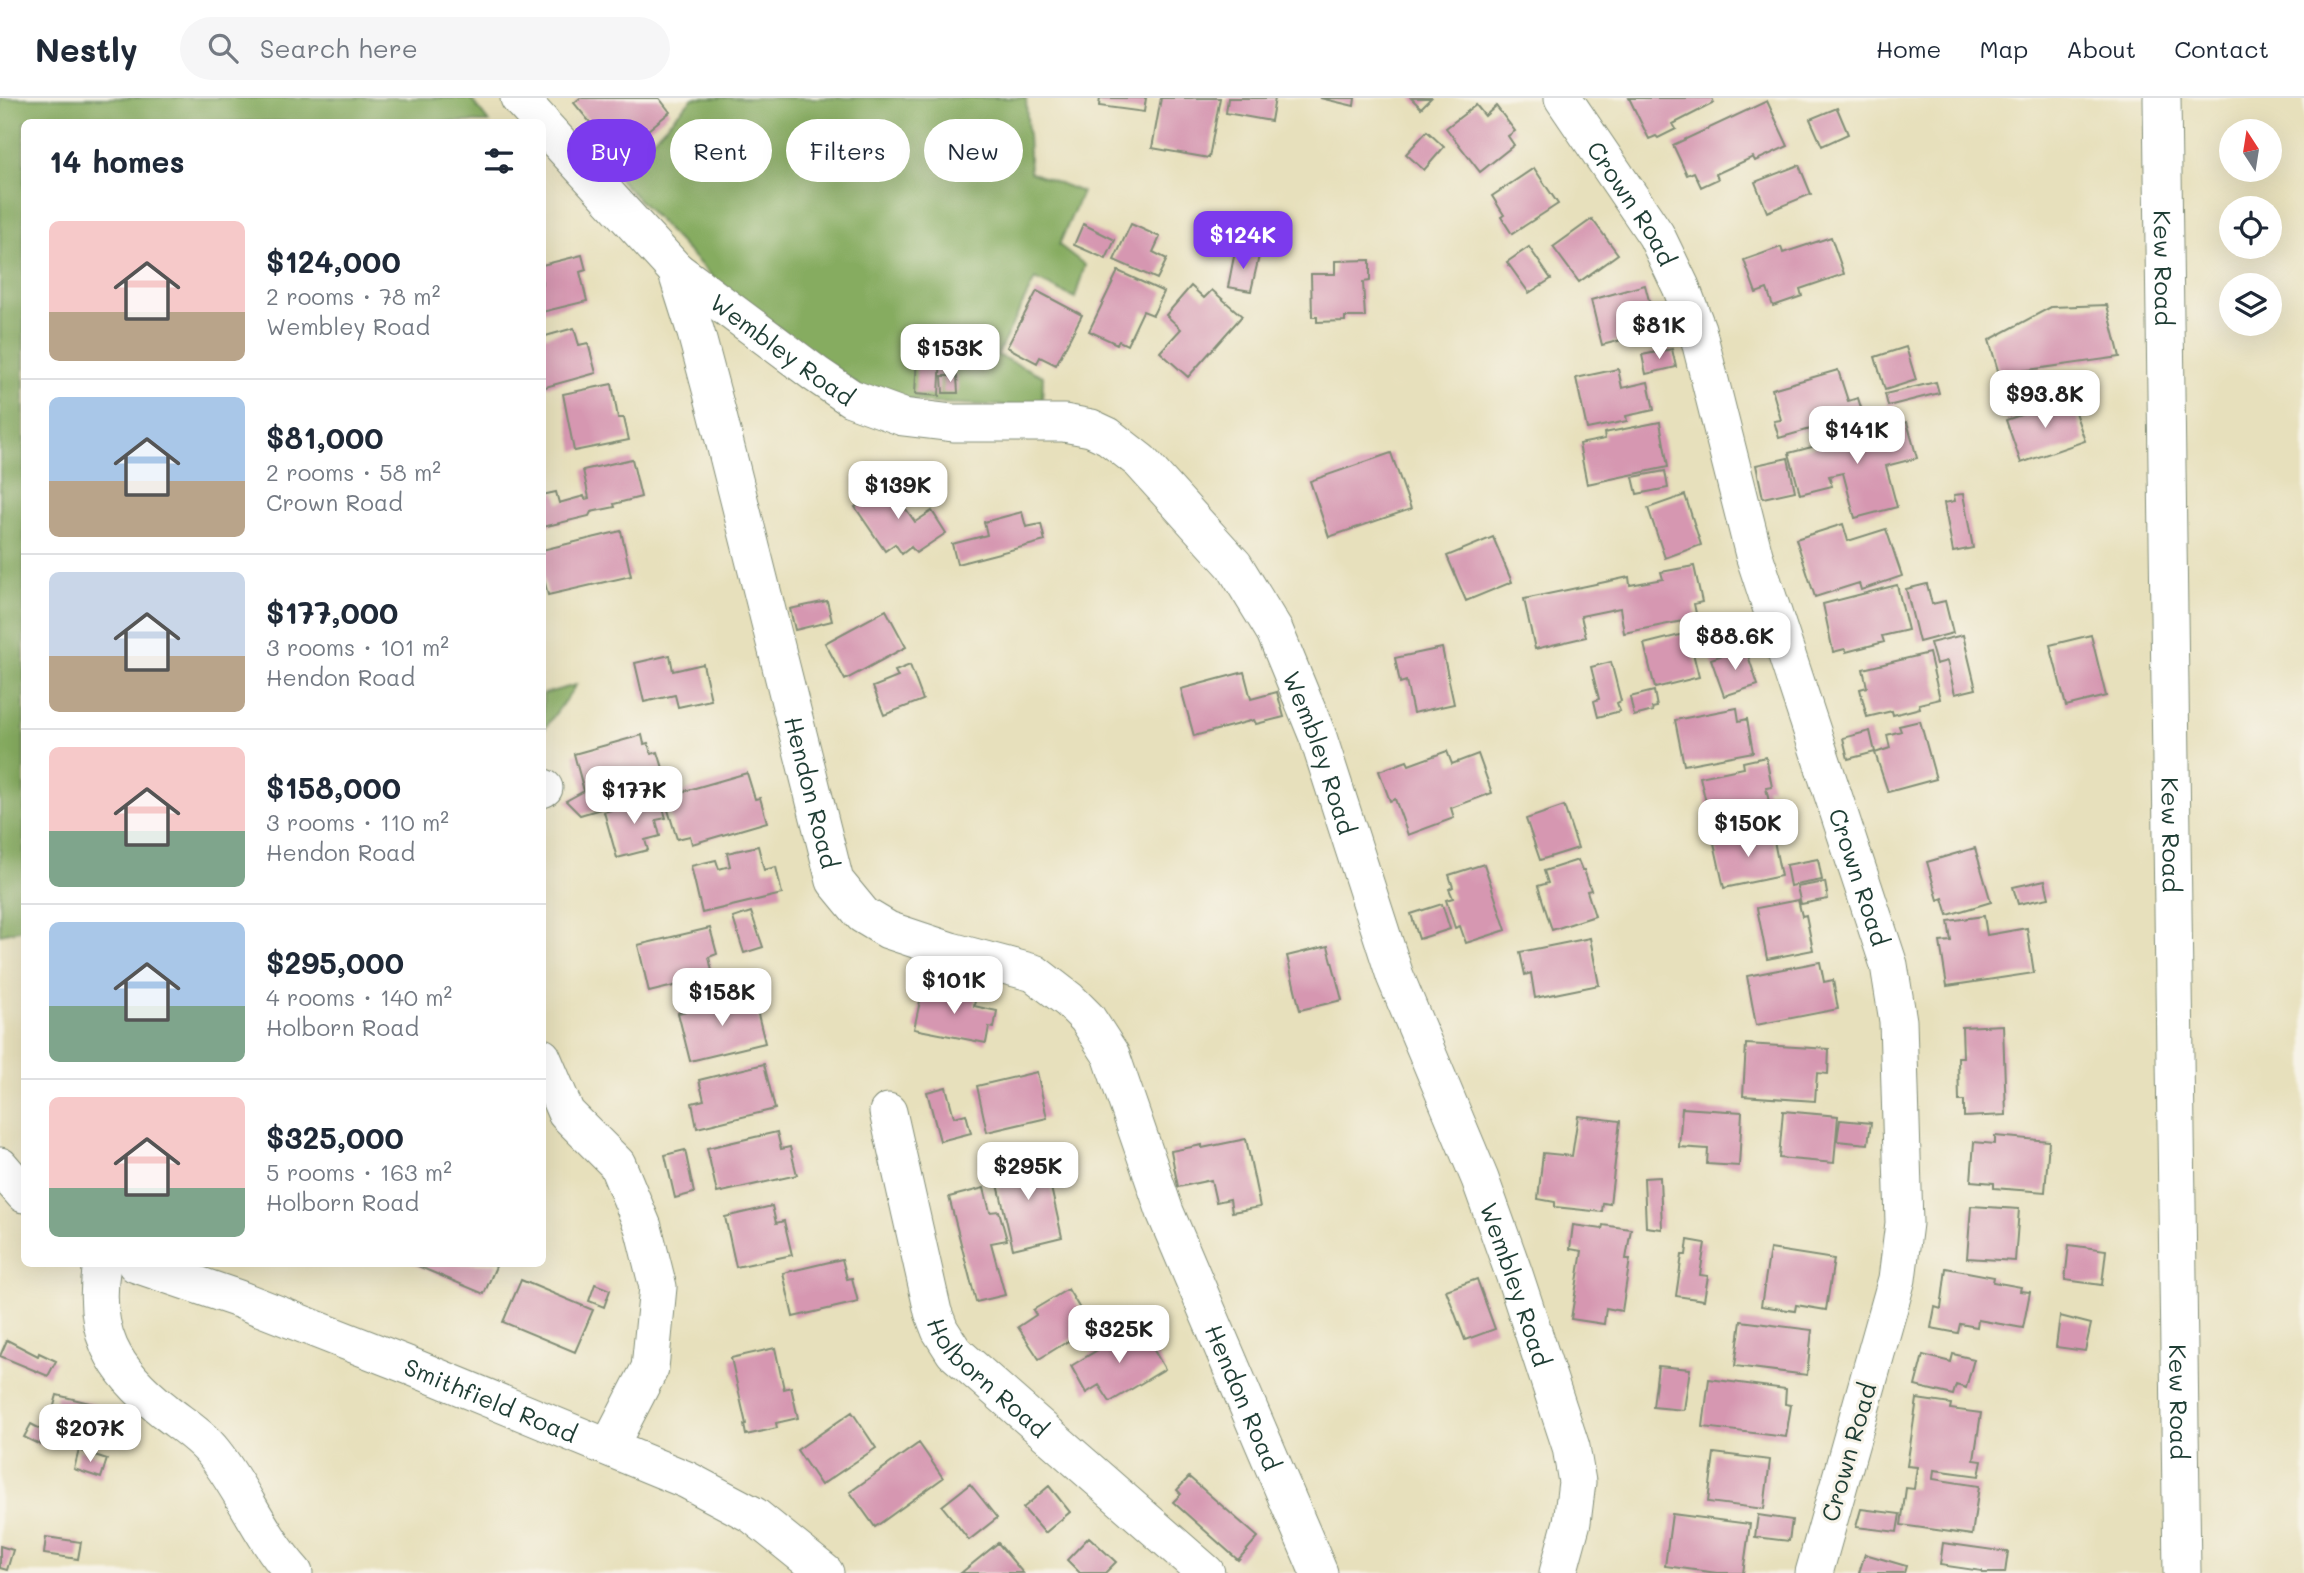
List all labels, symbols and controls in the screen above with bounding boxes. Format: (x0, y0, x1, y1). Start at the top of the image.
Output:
search box (180, 17, 670, 80)
text: Nestly (35, 27, 138, 70)
icon: search (204, 29, 242, 67)
text: Search here (260, 31, 418, 65)
text: Home (1876, 33, 1941, 64)
text: Map (1979, 33, 2028, 64)
text: About (2066, 33, 2136, 64)
text: Contact (2174, 33, 2269, 64)
chip: Buy (567, 119, 656, 182)
chip: Rent (670, 119, 772, 182)
chip: Filters (786, 119, 910, 182)
chip: New (924, 119, 1023, 182)
north arrow (2219, 119, 2282, 182)
map controls (2219, 119, 2282, 336)
street label: Crown Road (1581, 134, 1684, 270)
text: 14 homes (49, 141, 185, 181)
icon: filters (480, 142, 518, 180)
button: locate (2219, 196, 2282, 259)
street label: Kew Road (2148, 210, 2181, 326)
pin: $124K (1194, 212, 1292, 271)
text: $124K (1210, 219, 1276, 249)
text: $124,000 (266, 241, 401, 281)
icon: home (105, 249, 189, 333)
button: layers (2219, 273, 2282, 336)
text: 2 rooms · 78 m² (266, 281, 440, 311)
street label: Wembley Road (705, 286, 861, 412)
pin: $81K (1618, 302, 1700, 361)
text: $81K (1632, 309, 1686, 339)
text: Wembley Road (266, 311, 430, 341)
pin: $153K (901, 324, 999, 384)
text: $153K (917, 332, 983, 362)
pin: $93.8K (1988, 370, 2102, 430)
text: $93.8K (2006, 378, 2084, 408)
pin: $141K (1808, 406, 1906, 466)
text: $141K (1825, 414, 1889, 444)
text: $81,000 (266, 417, 384, 457)
icon: home (105, 425, 189, 509)
text: 2 rooms · 58 m² (266, 457, 441, 487)
pin: $139K (849, 462, 947, 521)
text: $139K (864, 469, 932, 499)
text: Crown Road (266, 487, 403, 517)
text: $177,000 (266, 592, 398, 632)
icon: home (105, 600, 189, 684)
pin: $88.6K (1678, 612, 1792, 672)
text: $88.6K (1696, 620, 1774, 650)
text: 3 rooms · 101 m² (266, 632, 449, 662)
text: Hendon Road (266, 662, 415, 692)
street label: Wembley Road (1277, 666, 1364, 838)
street label: Hendon Road (779, 713, 847, 871)
pin: $177K (585, 766, 683, 826)
text: $158,000 (266, 767, 401, 807)
text: $177K (601, 774, 667, 804)
icon: home (105, 775, 189, 859)
street label: Kew Road (2156, 777, 2188, 893)
pin: $150K (1699, 800, 1797, 859)
street label: Crown Road (1823, 804, 1897, 949)
text: 3 rooms · 110 m² (266, 807, 449, 837)
text: $150K (1714, 807, 1782, 837)
text: Hendon Road (266, 837, 415, 867)
text: $295,000 (266, 942, 404, 982)
icon: home (105, 950, 189, 1034)
pin: $101K (905, 956, 1003, 1016)
text: $101K (922, 964, 986, 994)
pin: $158K (673, 968, 771, 1028)
text: $158K (688, 976, 756, 1006)
text: 4 rooms · 140 m² (266, 982, 452, 1012)
text: Holborn Road (266, 1012, 419, 1042)
text: $325,000 (266, 1117, 404, 1157)
icon: home (105, 1125, 189, 1209)
pin: $295K (979, 1142, 1077, 1202)
text: $295K (993, 1150, 1063, 1180)
text: 5 rooms · 163 m² (266, 1157, 452, 1187)
text: Holborn Road (266, 1187, 419, 1217)
street label: Wembley Road (1474, 1198, 1559, 1370)
pin: $325K (1070, 1306, 1168, 1365)
street label: Holborn Road (921, 1313, 1056, 1444)
text: $325K (1084, 1313, 1154, 1343)
street label: Hendon Road (1199, 1319, 1289, 1475)
street label: Kew Road (2163, 1344, 2196, 1460)
street label: Smithfield Road (400, 1350, 582, 1449)
street label: Crown Road (1813, 1379, 1883, 1525)
pin: $207K (41, 1404, 139, 1464)
text: $207K (55, 1412, 125, 1442)

